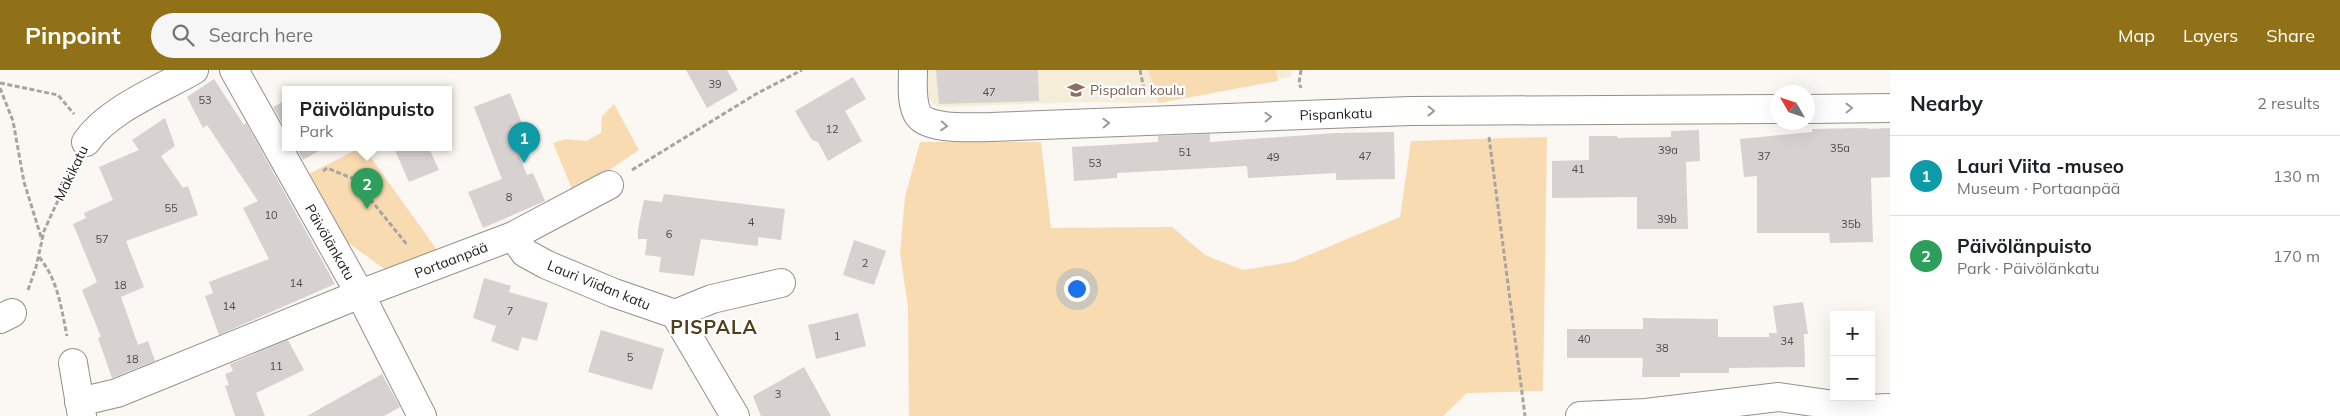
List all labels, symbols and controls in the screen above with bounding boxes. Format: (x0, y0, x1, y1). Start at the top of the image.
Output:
search box (151, 13, 501, 58)
text: Pinpoint (25, 20, 121, 50)
icon: search (169, 21, 197, 49)
text: Search here (209, 23, 313, 47)
text: Map (2118, 24, 2155, 47)
text: Layers (2183, 24, 2238, 47)
text: Share (2266, 24, 2315, 47)
house number: 39 (708, 77, 722, 91)
school or university icon: Pispalan koulu (1066, 80, 1086, 100)
place label: Pispalan koulu (1090, 81, 1184, 99)
house number: 47 (982, 85, 996, 99)
north arrow (1770, 85, 1815, 130)
popup (282, 86, 452, 151)
text: Nearby (1910, 90, 1983, 116)
house number: 53 (198, 93, 212, 107)
text: 2 results (2257, 93, 2320, 113)
text: Päivölänpuisto (300, 97, 434, 121)
one-way arrow (1845, 103, 1853, 114)
street label: Pispankatu (1299, 104, 1373, 124)
one-way arrow (1427, 106, 1435, 117)
one-way arrow (1265, 111, 1273, 122)
one-way arrow (1102, 118, 1110, 128)
one-way arrow (940, 120, 948, 131)
text: Park (300, 121, 333, 141)
pin: 1 (508, 122, 540, 163)
house number: 12 (825, 122, 839, 136)
house number: 35a (1830, 141, 1850, 155)
street label: Mäkikatu (50, 142, 92, 204)
house number: 39a (1658, 143, 1678, 157)
house number: 51 (1178, 145, 1192, 159)
house number: 47 (1358, 149, 1372, 163)
house number: 37 (1757, 149, 1771, 163)
house number: 49 (1266, 150, 1280, 164)
text: Lauri Viita -museo (1957, 154, 2124, 178)
house number: 53 (1088, 156, 1102, 170)
house number: 41 (1571, 162, 1585, 176)
text: 1 (1921, 166, 1931, 186)
text: 130 m (2273, 166, 2320, 186)
pin: 2 (351, 168, 383, 209)
text: Museum · Portaanpää (1957, 178, 2120, 198)
house number: 8 (506, 190, 513, 204)
house number: 55 (164, 201, 178, 215)
street label: Päivölänkatu (301, 201, 359, 283)
house number: 10 (264, 208, 278, 222)
house number: 39b (1657, 212, 1677, 226)
house number: 4 (748, 215, 755, 229)
house number: 35b (1841, 217, 1861, 231)
house number: 6 (666, 227, 673, 241)
house number: 57 (95, 232, 109, 246)
text: Päivölänpuisto (1957, 234, 2092, 258)
street label: Portaanpää (412, 238, 490, 282)
text: 2 (1921, 246, 1931, 266)
text: 170 m (2273, 246, 2320, 266)
street label: Lauri Viidan katu (545, 256, 653, 314)
house number: 2 (862, 256, 869, 270)
text: Park · Päivölänkatu (1957, 258, 2099, 278)
house number: 14 (289, 276, 303, 290)
your location (1064, 276, 1090, 302)
house number: 18 (113, 278, 127, 292)
house number: 14 (222, 299, 236, 313)
house number: 7 (507, 304, 513, 318)
map controls (1830, 311, 1875, 401)
button: + (1830, 311, 1875, 356)
district label: PISPALA (670, 315, 758, 339)
house number: 1 (834, 329, 840, 343)
house number: 40 (1577, 332, 1591, 346)
house number: 34 (1780, 334, 1794, 348)
house number: 38 (1655, 341, 1669, 355)
house number: 5 (627, 350, 634, 364)
house number: 18 (125, 352, 139, 366)
button: − (1830, 356, 1875, 401)
house number: 11 (269, 359, 283, 373)
house number: 3 (775, 387, 781, 401)

